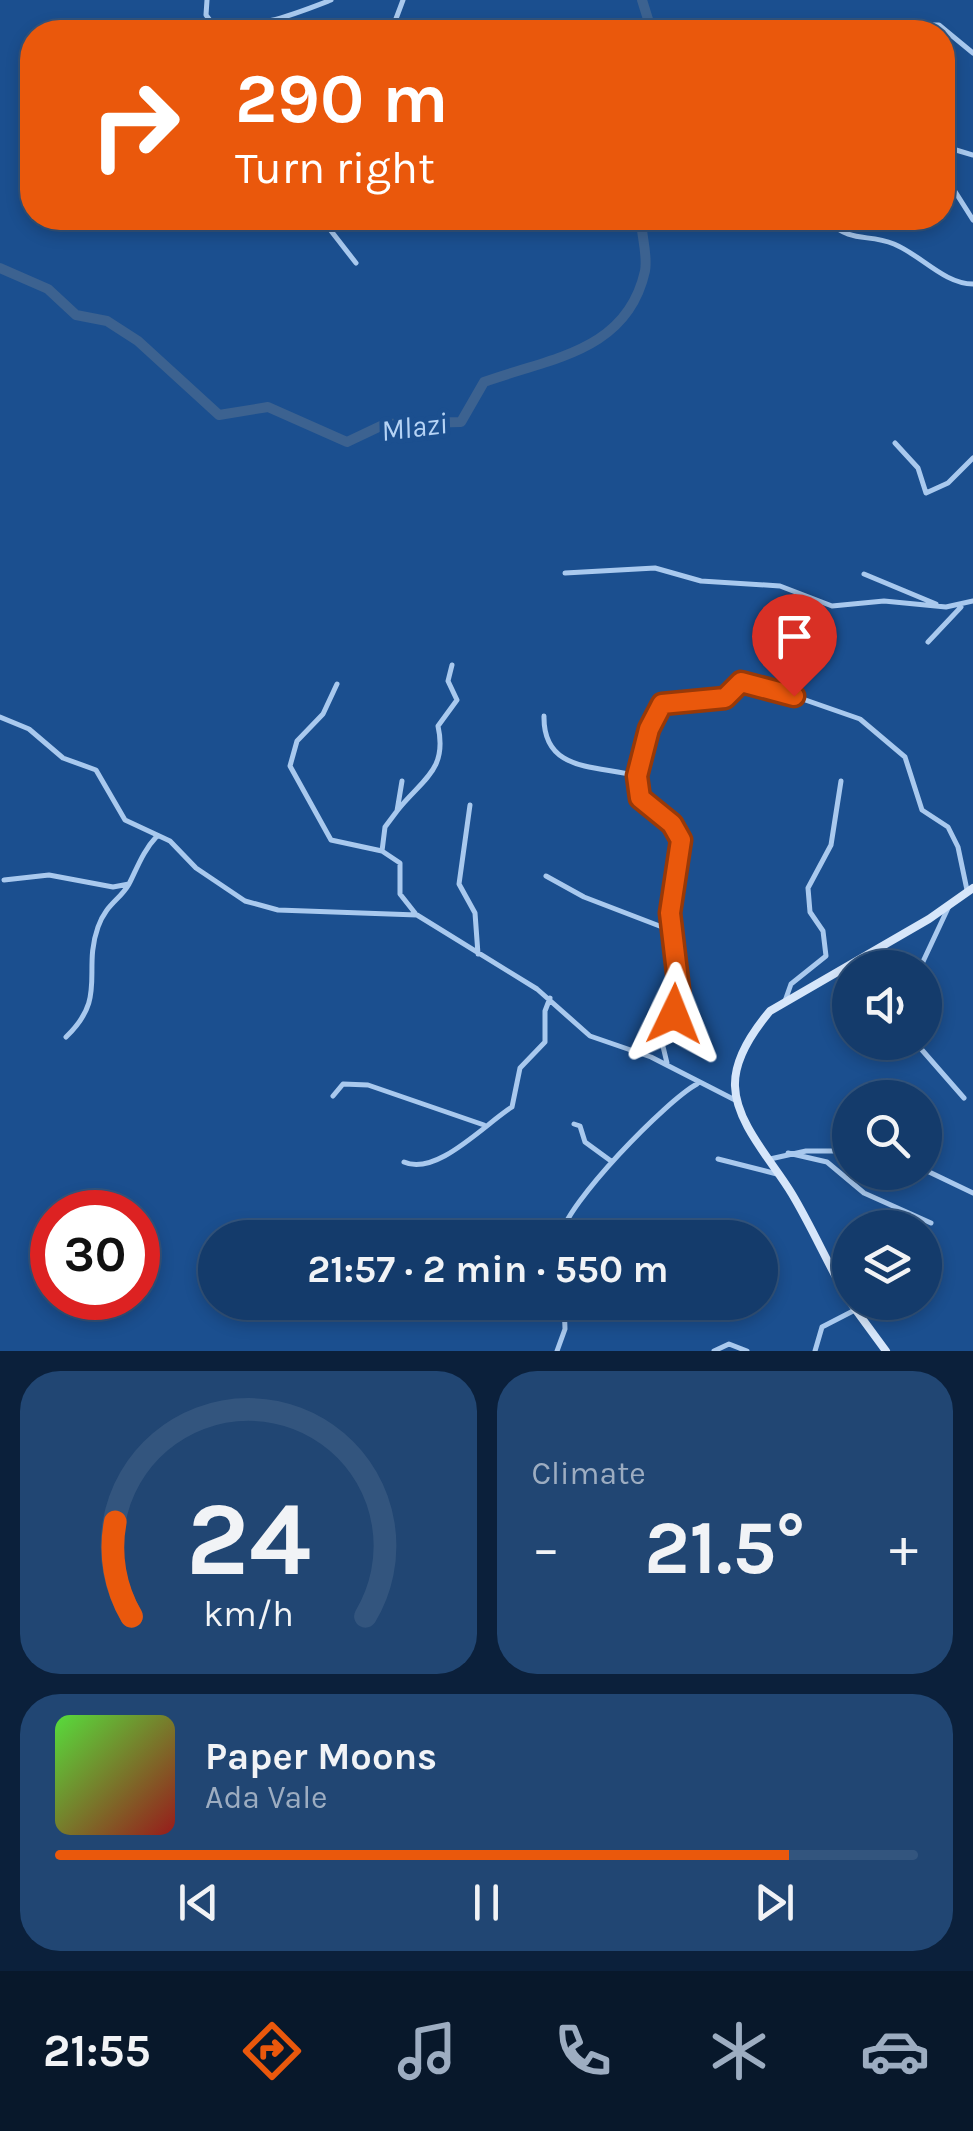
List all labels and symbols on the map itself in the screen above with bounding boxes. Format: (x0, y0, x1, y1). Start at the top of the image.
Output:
water label: Mlazi (379, 405, 449, 449)
pin (752, 594, 837, 697)
position arrow (622, 962, 726, 1066)
speed limit sign: 30 (30, 1190, 160, 1320)

